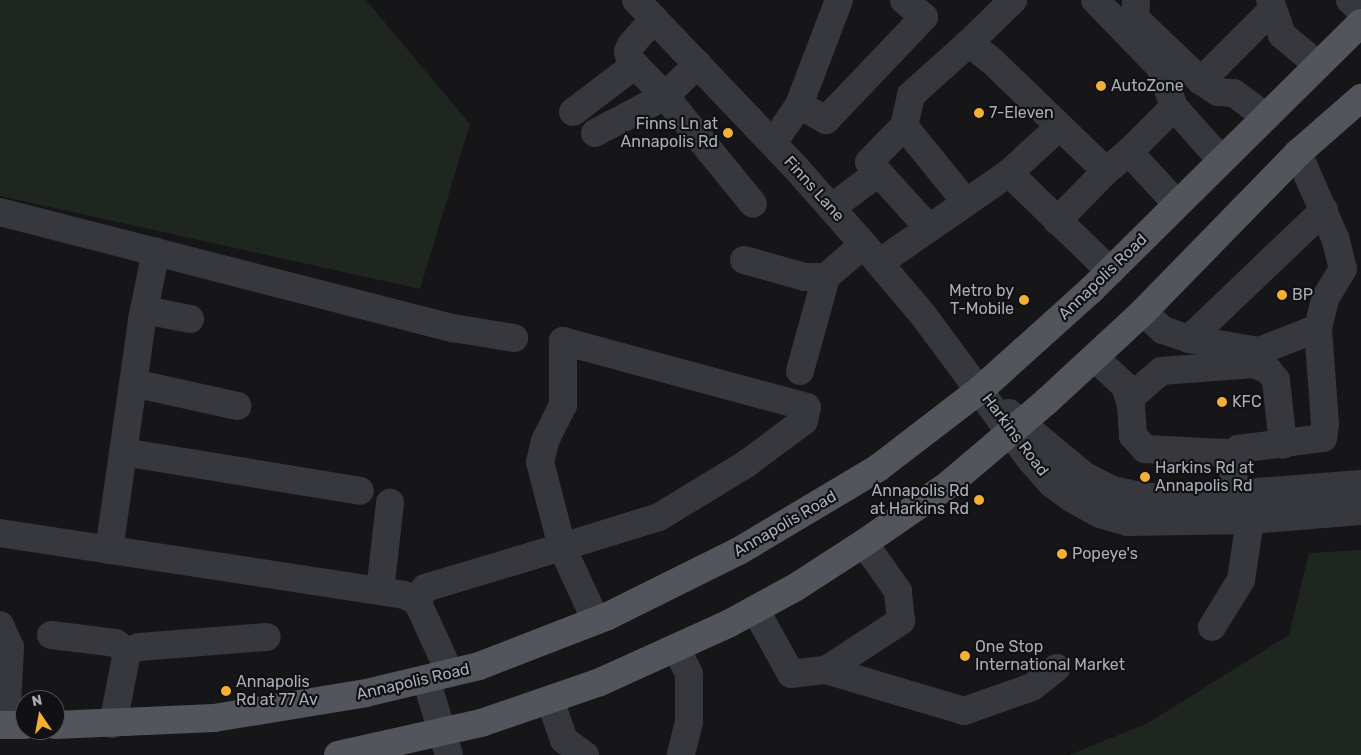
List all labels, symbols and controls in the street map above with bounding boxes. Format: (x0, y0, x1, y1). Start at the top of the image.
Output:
place label: AutoZone (1111, 76, 1184, 96)
marker: AutoZone (1095, 80, 1107, 92)
place label: 7-Eleven (989, 103, 1054, 123)
marker: 7-Eleven (973, 107, 985, 119)
place label: Finns Ln at Annapolis Rd (621, 114, 718, 152)
marker: Finns Ln at Annapolis Rd (722, 127, 734, 139)
street label: Finns Lane (780, 152, 848, 226)
street label: Annapolis Road (1055, 230, 1151, 324)
place label: Metro by T-Mobile (949, 281, 1014, 319)
place label: BP (1292, 285, 1313, 305)
marker: BP (1276, 289, 1288, 301)
marker: Metro by T-Mobile (1018, 294, 1030, 306)
street label: Harkins Road (978, 390, 1052, 480)
place label: KFC (1232, 392, 1262, 412)
marker: KFC (1216, 396, 1228, 408)
place label: Harkins Rd at Annapolis Rd (1155, 458, 1254, 496)
marker: Harkins Rd at Annapolis Rd (1139, 471, 1151, 483)
place label: Annapolis Rd at Harkins Rd (870, 481, 969, 519)
street label: Annapolis Road (730, 487, 840, 561)
marker: Annapolis Rd at Harkins Rd (973, 494, 985, 506)
place label: Popeye's (1072, 544, 1138, 564)
marker: Popeye's (1056, 548, 1068, 560)
place label: One Stop International Market (975, 637, 1125, 675)
marker: One Stop International Market (959, 650, 971, 662)
street label: Annapolis Road (355, 660, 471, 704)
place label: Annapolis Rd at 77 Av (236, 672, 318, 710)
marker: Annapolis Rd at 77 Av (220, 685, 232, 697)
north arrow (15, 690, 65, 740)
text: N (30, 691, 44, 710)

